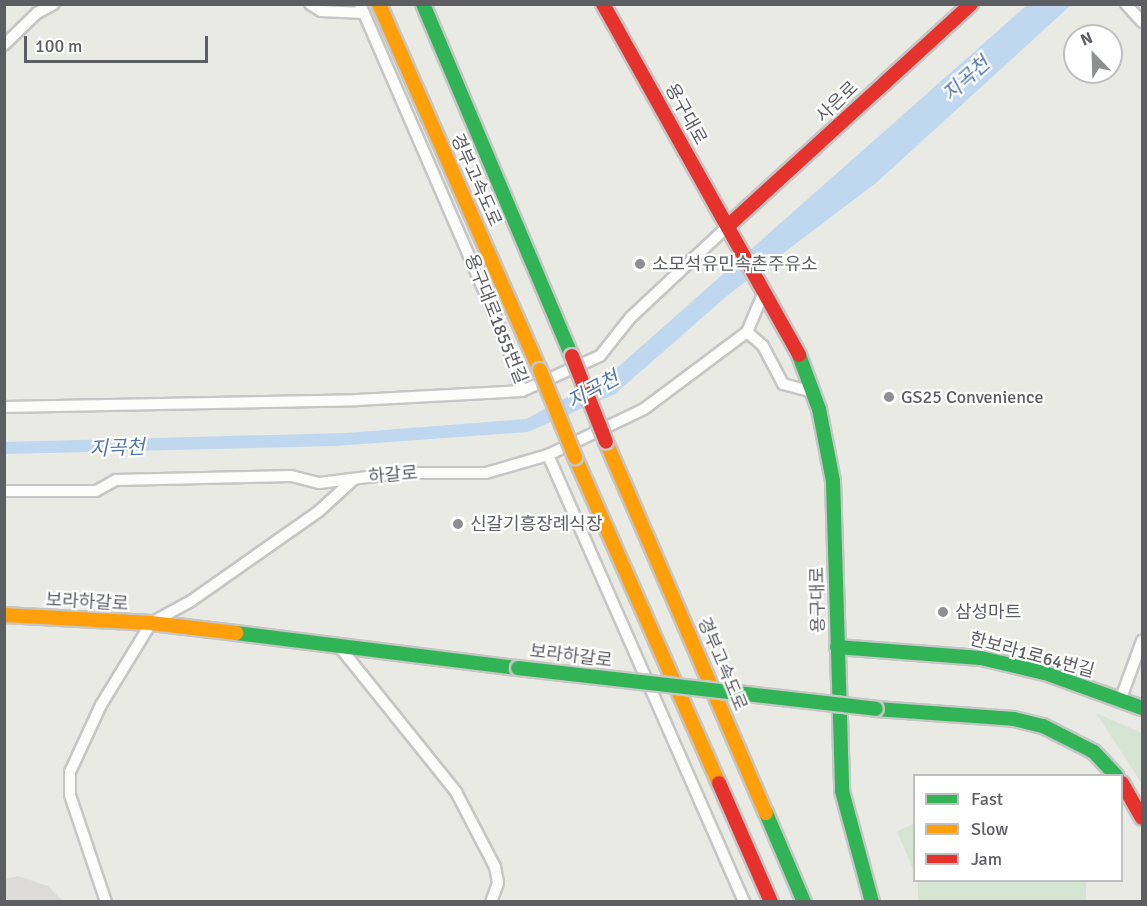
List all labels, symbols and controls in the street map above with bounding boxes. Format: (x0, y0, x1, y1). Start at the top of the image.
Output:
scale bar (27, 24, 212, 62)
north arrow (1063, 24, 1123, 84)
text: N (1078, 28, 1096, 51)
text: 100 m (35, 35, 82, 57)
water label: 지곡천 (937, 52, 995, 106)
street label: 사은로 (812, 77, 862, 127)
street label: 용구대로 (660, 80, 712, 148)
street label: 경부고속도로 (446, 130, 506, 230)
street label: 용구대로1855번길 (460, 251, 532, 387)
place label: 소모석유민속촌주유소 (652, 253, 818, 275)
marker: 소모석유민속촌주유소 (633, 257, 647, 271)
water label: 지곡천 (563, 366, 623, 414)
place label: GS25 Convenience (901, 386, 1044, 408)
marker: GS25 Convenience (882, 390, 896, 404)
water label: 지곡천 (89, 435, 145, 461)
street label: 하갈로 (367, 462, 419, 488)
place label: 신갈기흥장례식장 (470, 513, 602, 535)
marker: 신갈기흥장례식장 (451, 517, 465, 531)
street label: 용구대로 (807, 567, 829, 633)
street label: 보라하갈로 (45, 589, 129, 615)
place label: 삼성마트 (955, 601, 1021, 623)
marker: 삼성마트 (936, 605, 950, 619)
street label: 경부고속도로 (693, 614, 751, 714)
street label: 한보라1로64번길 (967, 628, 1097, 682)
street label: 보라하갈로 (529, 640, 613, 672)
legend (913, 774, 1123, 882)
text: Fast (971, 788, 1003, 810)
text: Slow (971, 818, 1008, 840)
text: Jam (971, 848, 1002, 870)

